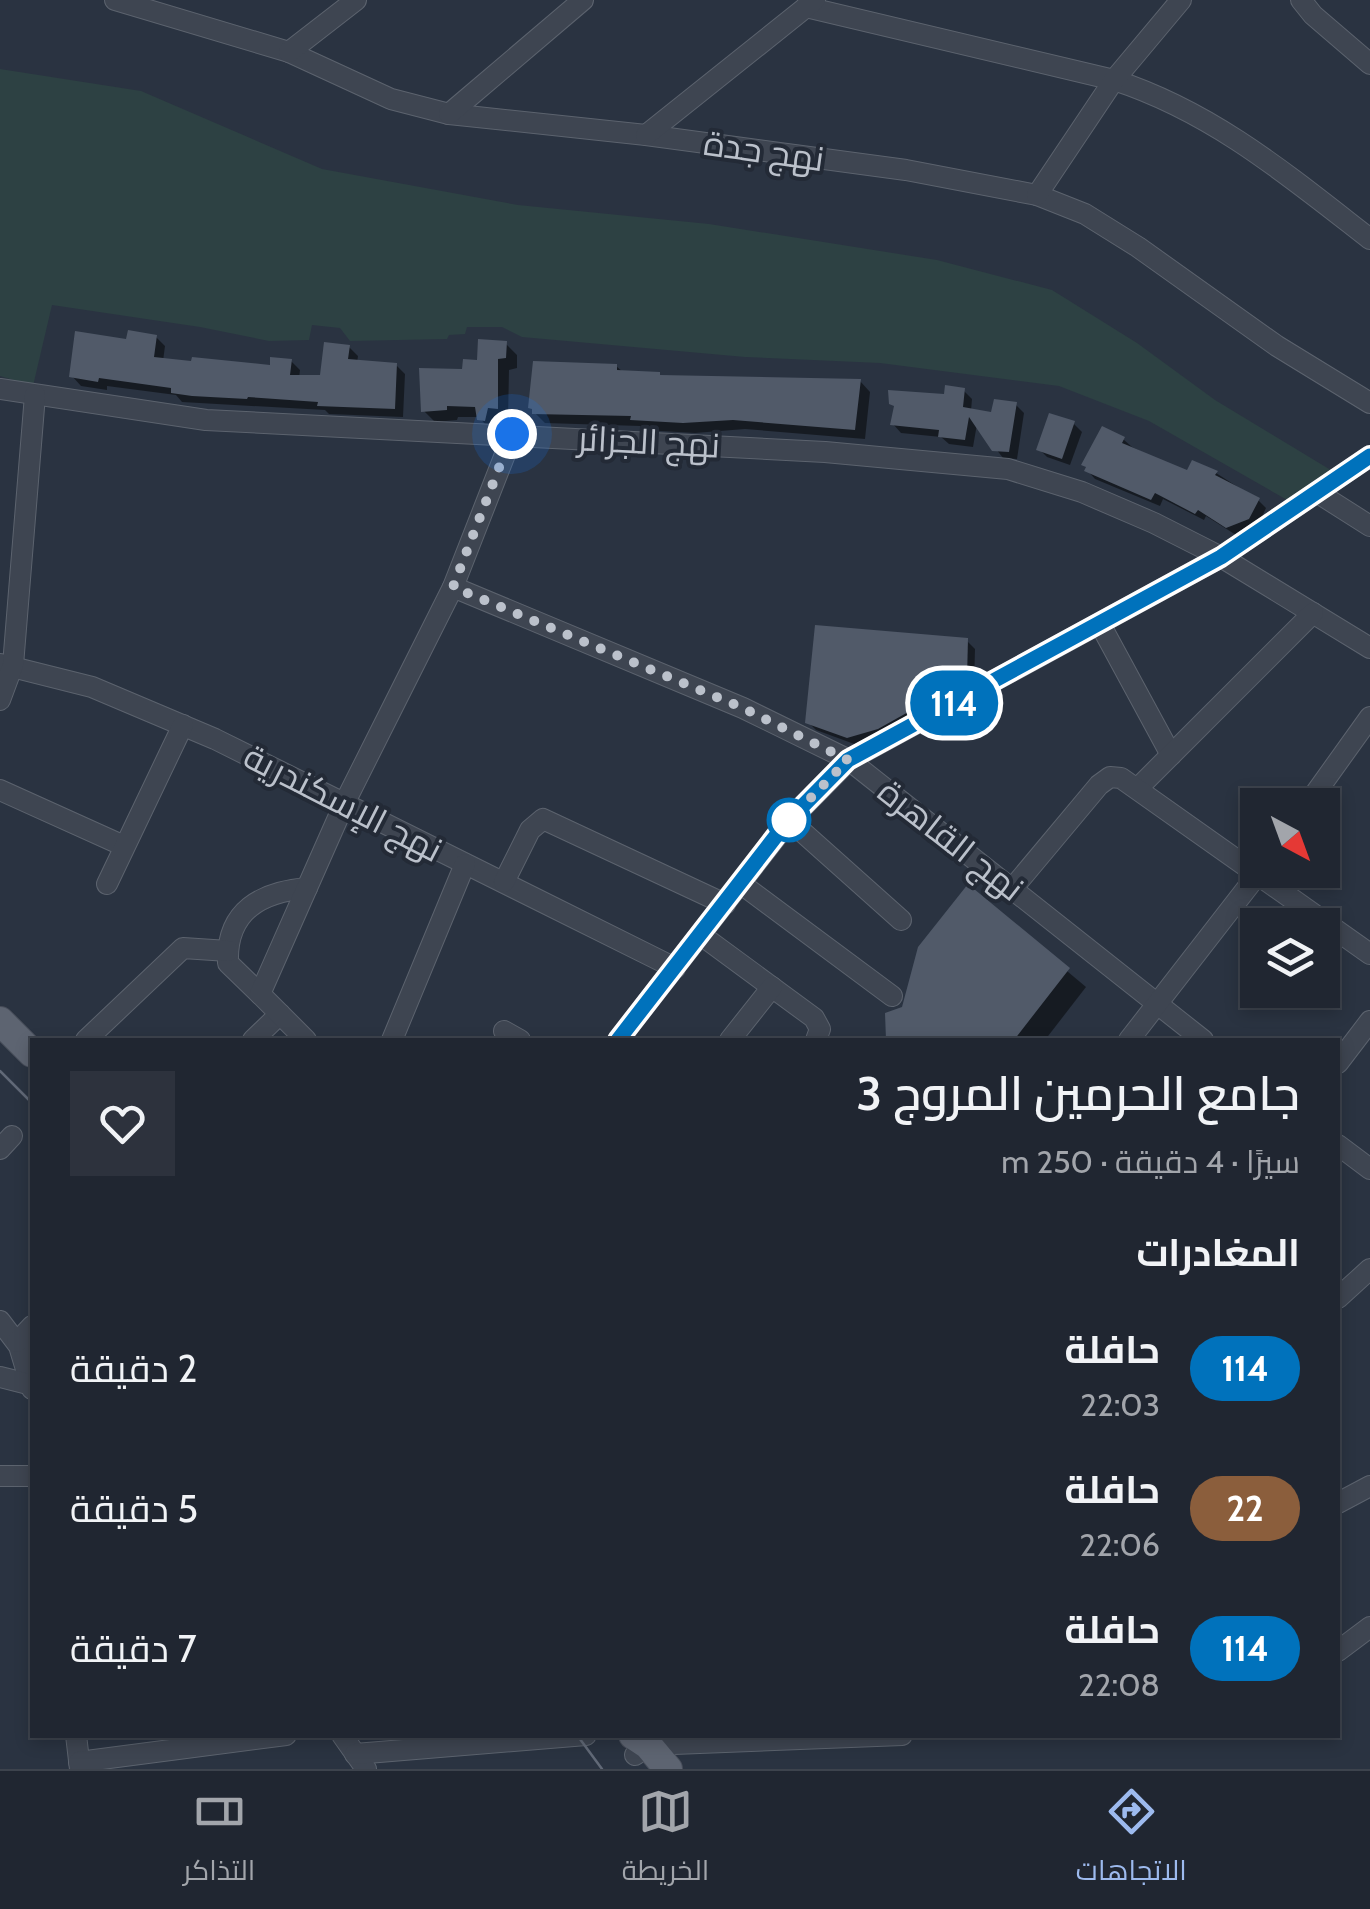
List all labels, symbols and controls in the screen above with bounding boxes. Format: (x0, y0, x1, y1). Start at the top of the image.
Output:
street label: نهج جدة (701, 121, 827, 182)
your location (487, 409, 537, 459)
street label: نهج الجزائر (575, 416, 721, 469)
line badge: 114 (896, 670, 1012, 736)
text: 114 (930, 682, 978, 725)
street label: نهج الإسكندرية (236, 734, 450, 873)
street label: نهج القاهرة (869, 769, 1033, 911)
north arrow (1240, 788, 1340, 888)
map controls (1240, 788, 1340, 1008)
unlabelled marker (768, 799, 810, 841)
button: layers (1240, 908, 1340, 1008)
text: جامع الحرمين المروج 3 (856, 1064, 1300, 1122)
button: heart (70, 1071, 175, 1176)
text: سيرًا · 4 دقيقة · 250 m (1001, 1142, 1300, 1181)
text: المغادرات (1137, 1229, 1300, 1276)
text: حافلة (1064, 1326, 1160, 1373)
text: 2 دقيقة (70, 1345, 197, 1392)
text: 114 (1221, 1347, 1269, 1390)
text: 22:03 (1080, 1385, 1160, 1424)
text: حافلة (1064, 1466, 1160, 1513)
text: 5 دقيقة (70, 1485, 198, 1532)
text: 22 (1226, 1487, 1264, 1530)
text: 22:06 (1079, 1525, 1160, 1564)
text: حافلة (1064, 1606, 1160, 1653)
text: 7 دقيقة (70, 1625, 197, 1672)
text: 114 (1221, 1627, 1269, 1670)
text: 22:08 (1078, 1665, 1160, 1704)
tab: التذاكر (183, 1784, 255, 1896)
tab: الخريطة (622, 1784, 709, 1896)
tab: الاتجاهات (1076, 1784, 1187, 1896)

